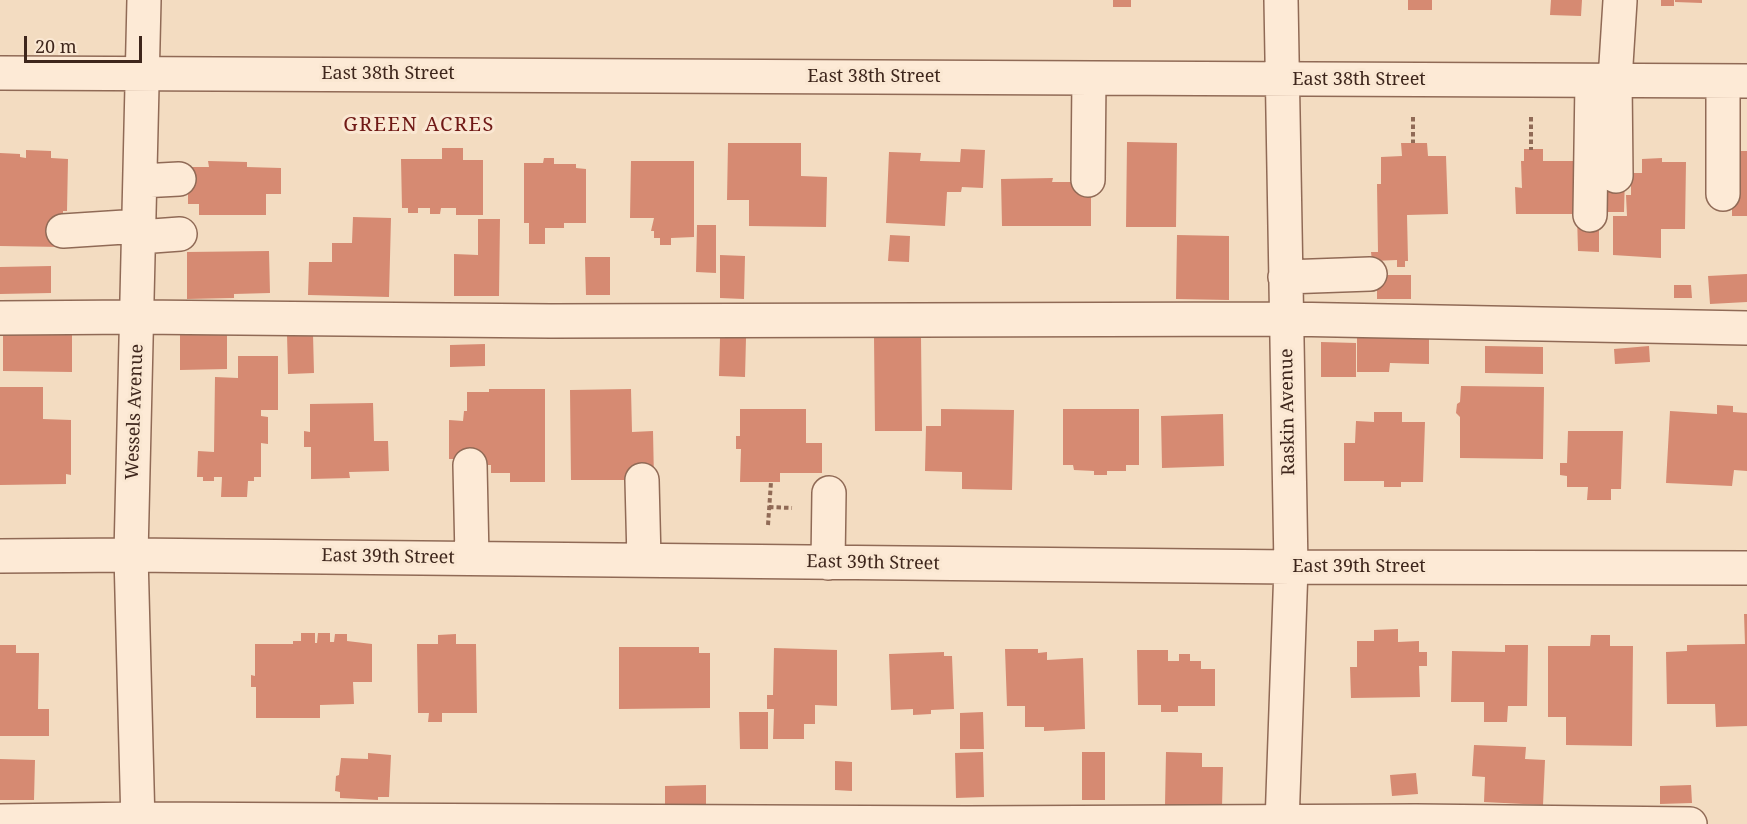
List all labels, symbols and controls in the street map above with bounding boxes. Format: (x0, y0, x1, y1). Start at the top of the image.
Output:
scale bar (27, 24, 146, 62)
text: 20 m (35, 34, 77, 58)
street label: East 38th Street (321, 63, 455, 85)
street label: East 38th Street (807, 66, 941, 88)
street label: East 38th Street (1292, 69, 1426, 91)
district label: GREEN ACRES (343, 113, 495, 137)
street label: Wessels Avenue (122, 344, 148, 480)
street label: Raskin Avenue (1276, 348, 1300, 476)
street label: East 39th Street (321, 545, 455, 569)
street label: East 39th Street (806, 551, 940, 575)
street label: East 39th Street (1292, 556, 1426, 578)

